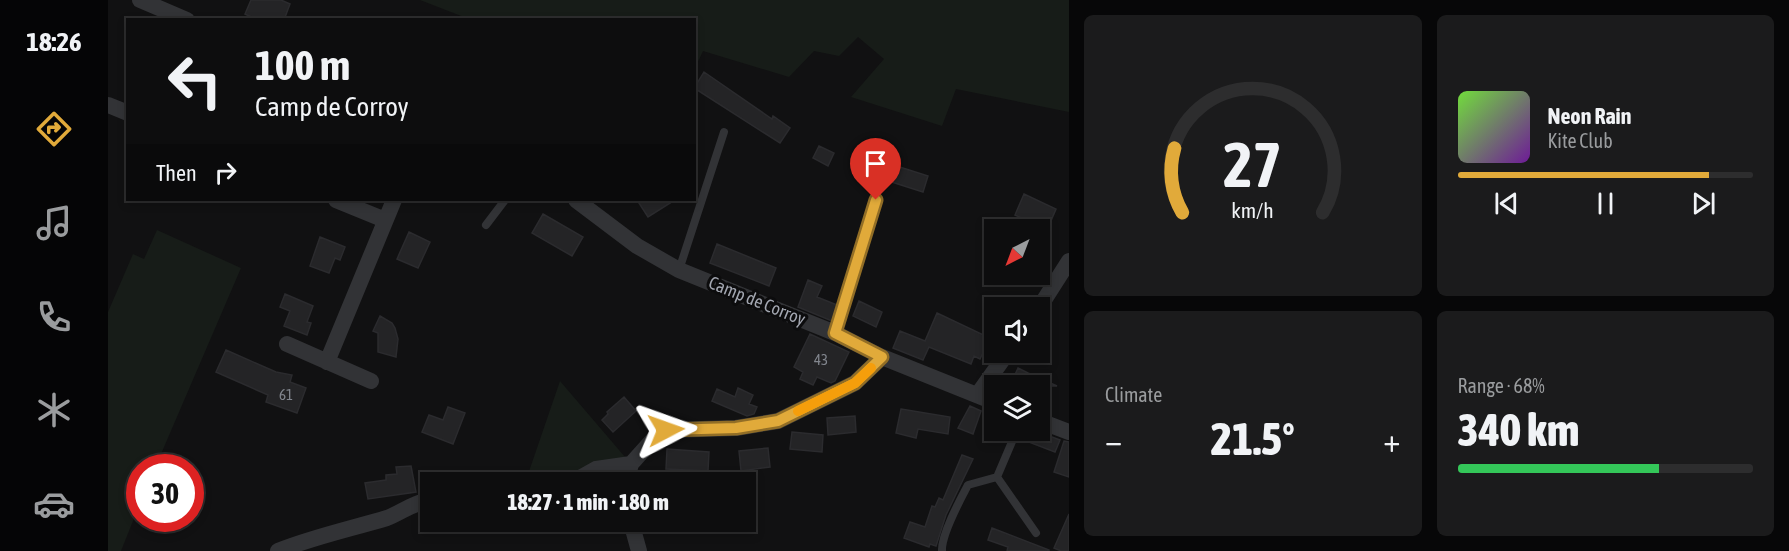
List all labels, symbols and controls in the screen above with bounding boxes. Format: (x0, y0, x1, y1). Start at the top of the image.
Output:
text: 18:26 (26, 26, 82, 57)
text: 100 m (255, 41, 350, 89)
icon: left (156, 42, 234, 120)
text: Camp de Corroy (255, 91, 409, 122)
text: Neon Rain (1548, 103, 1631, 129)
icon: directions (33, 108, 75, 150)
text: 27 (1223, 129, 1282, 200)
text: Kite Club (1548, 129, 1613, 152)
pin (850, 138, 901, 200)
icon: arrive (859, 147, 892, 180)
icon: right (209, 156, 242, 189)
text: Then (156, 160, 197, 186)
icon: previous (1490, 187, 1523, 220)
icon: pause (1589, 187, 1622, 220)
icon: next (1687, 187, 1720, 220)
text: km/h (1231, 198, 1274, 223)
icon: music (33, 202, 75, 244)
north arrow (984, 219, 1050, 285)
map controls (984, 219, 1050, 441)
street label: Camp de Corroy (706, 272, 809, 329)
icon: phone (33, 296, 75, 338)
button: sound (984, 297, 1050, 363)
house number: 43 (814, 351, 828, 368)
text: Range · 68% (1458, 374, 1545, 397)
button: layers (984, 375, 1050, 441)
text: Climate (1105, 383, 1162, 406)
house number: 61 (279, 386, 293, 403)
icon: climate (33, 389, 75, 431)
position arrow (634, 398, 698, 462)
text: 340 km (1458, 404, 1579, 456)
text: 21.5° (1211, 413, 1295, 465)
text: − (1105, 421, 1122, 459)
text: + (1383, 421, 1400, 459)
speed limit sign: 30 (126, 454, 204, 532)
icon: car (33, 483, 75, 525)
text: 18:27 · 1 min · 180 m (507, 489, 669, 515)

